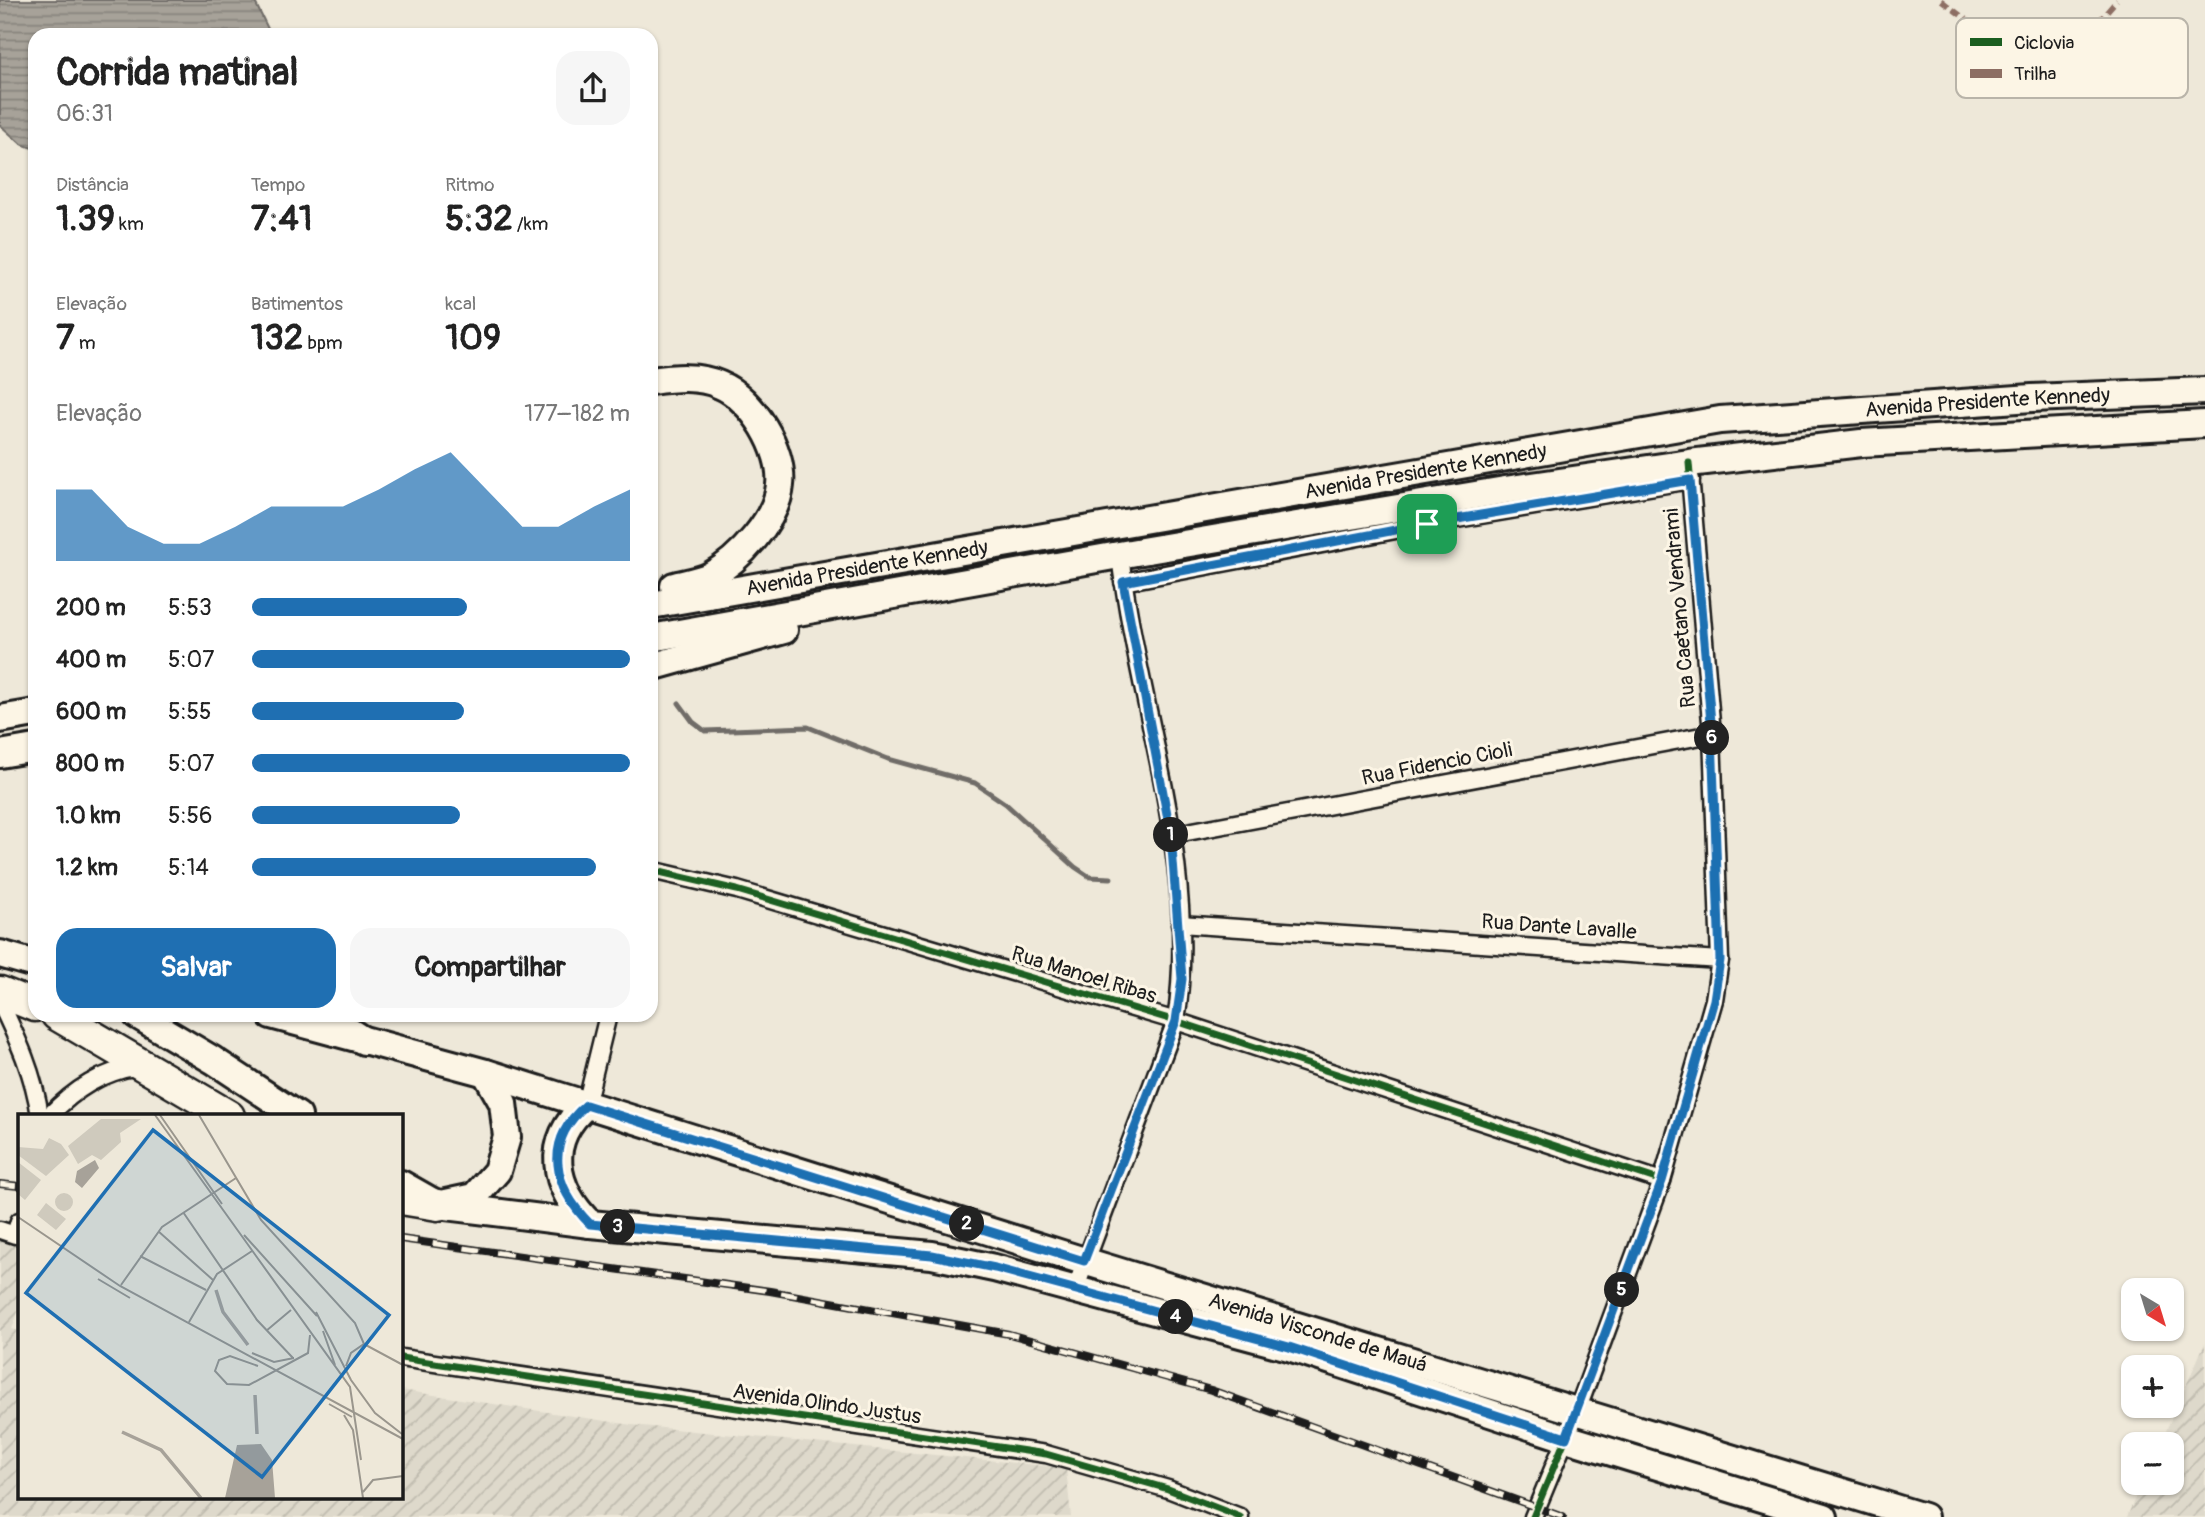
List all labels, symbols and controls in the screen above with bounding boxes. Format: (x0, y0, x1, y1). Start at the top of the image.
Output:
legend (1956, 18, 2188, 98)
text: Ciclovia (2014, 31, 2074, 55)
text: Corrida matinal (56, 49, 298, 97)
button: share (556, 51, 630, 125)
text: Trilha (2014, 62, 2057, 86)
text: 06:31 (56, 99, 113, 128)
text: Distância (56, 173, 129, 197)
text: Tempo (251, 173, 305, 197)
text: Ritmo (445, 173, 494, 197)
text: 1.39 (56, 197, 115, 241)
text: 7:41 (251, 197, 313, 241)
text: 5:32 (445, 197, 513, 241)
text: km (115, 212, 144, 236)
text: /km (513, 212, 549, 236)
text: Elevação (56, 292, 127, 316)
text: Batimentos (251, 292, 343, 316)
text: kcal (445, 292, 476, 316)
text: 7 (56, 316, 75, 360)
text: 132 (251, 316, 303, 360)
text: 109 (445, 316, 501, 360)
text: m (75, 331, 96, 355)
text: bpm (303, 331, 343, 355)
street label: Avenida Presidente Kennedy (1864, 381, 2110, 423)
text: Elevação (56, 399, 142, 428)
text: 177–182 m (524, 399, 630, 428)
street label: Avenida Presidente Kennedy (1302, 437, 1549, 505)
pin (1397, 494, 1457, 554)
icon: arrive (1408, 505, 1446, 543)
street label: Rua Caetano Vendrami (1658, 507, 1702, 709)
street label: Avenida Presidente Kennedy (744, 533, 990, 602)
text: 200 m (56, 593, 126, 622)
text: 5:53 (168, 593, 212, 622)
text: 400 m (56, 645, 126, 674)
text: 5:07 (168, 645, 214, 674)
text: 600 m (56, 697, 126, 726)
text: 5:55 (168, 697, 212, 726)
pin: 6 (1694, 720, 1730, 756)
text: 6 (1706, 725, 1717, 749)
street label: Rua Fidencio Cioli (1359, 736, 1515, 792)
text: 800 m (56, 749, 124, 778)
text: 5:07 (168, 749, 214, 778)
text: 1.0 km (56, 801, 121, 830)
text: 5:56 (168, 801, 212, 830)
pin: 1 (1154, 818, 1188, 852)
text: 1 (1167, 822, 1174, 846)
text: 1.2 km (56, 853, 118, 882)
text: 5:14 (168, 853, 209, 882)
street label: Rua Dante Lavalle (1480, 908, 1638, 946)
button: Salvar (56, 928, 336, 1008)
button: Compartilhar (350, 928, 630, 1008)
street label: Rua Manoel Ribas (1008, 940, 1160, 1010)
inset map (18, 1114, 402, 1500)
pin: 2 (950, 1206, 984, 1242)
pin: 3 (600, 1210, 636, 1244)
text: 2 (961, 1211, 972, 1235)
text: 3 (612, 1214, 623, 1238)
pin: 5 (1604, 1272, 1640, 1308)
text: 5 (1616, 1277, 1627, 1301)
north arrow (2121, 1278, 2184, 1340)
map controls (2121, 1278, 2184, 1495)
street label: Avenida Visconde de Mauá (1205, 1286, 1430, 1378)
pin: 4 (1158, 1300, 1194, 1334)
text: 4 (1170, 1304, 1181, 1328)
button: + (2121, 1355, 2184, 1418)
street label: Avenida Olindo Justus (731, 1377, 923, 1431)
button: − (2121, 1432, 2184, 1495)

